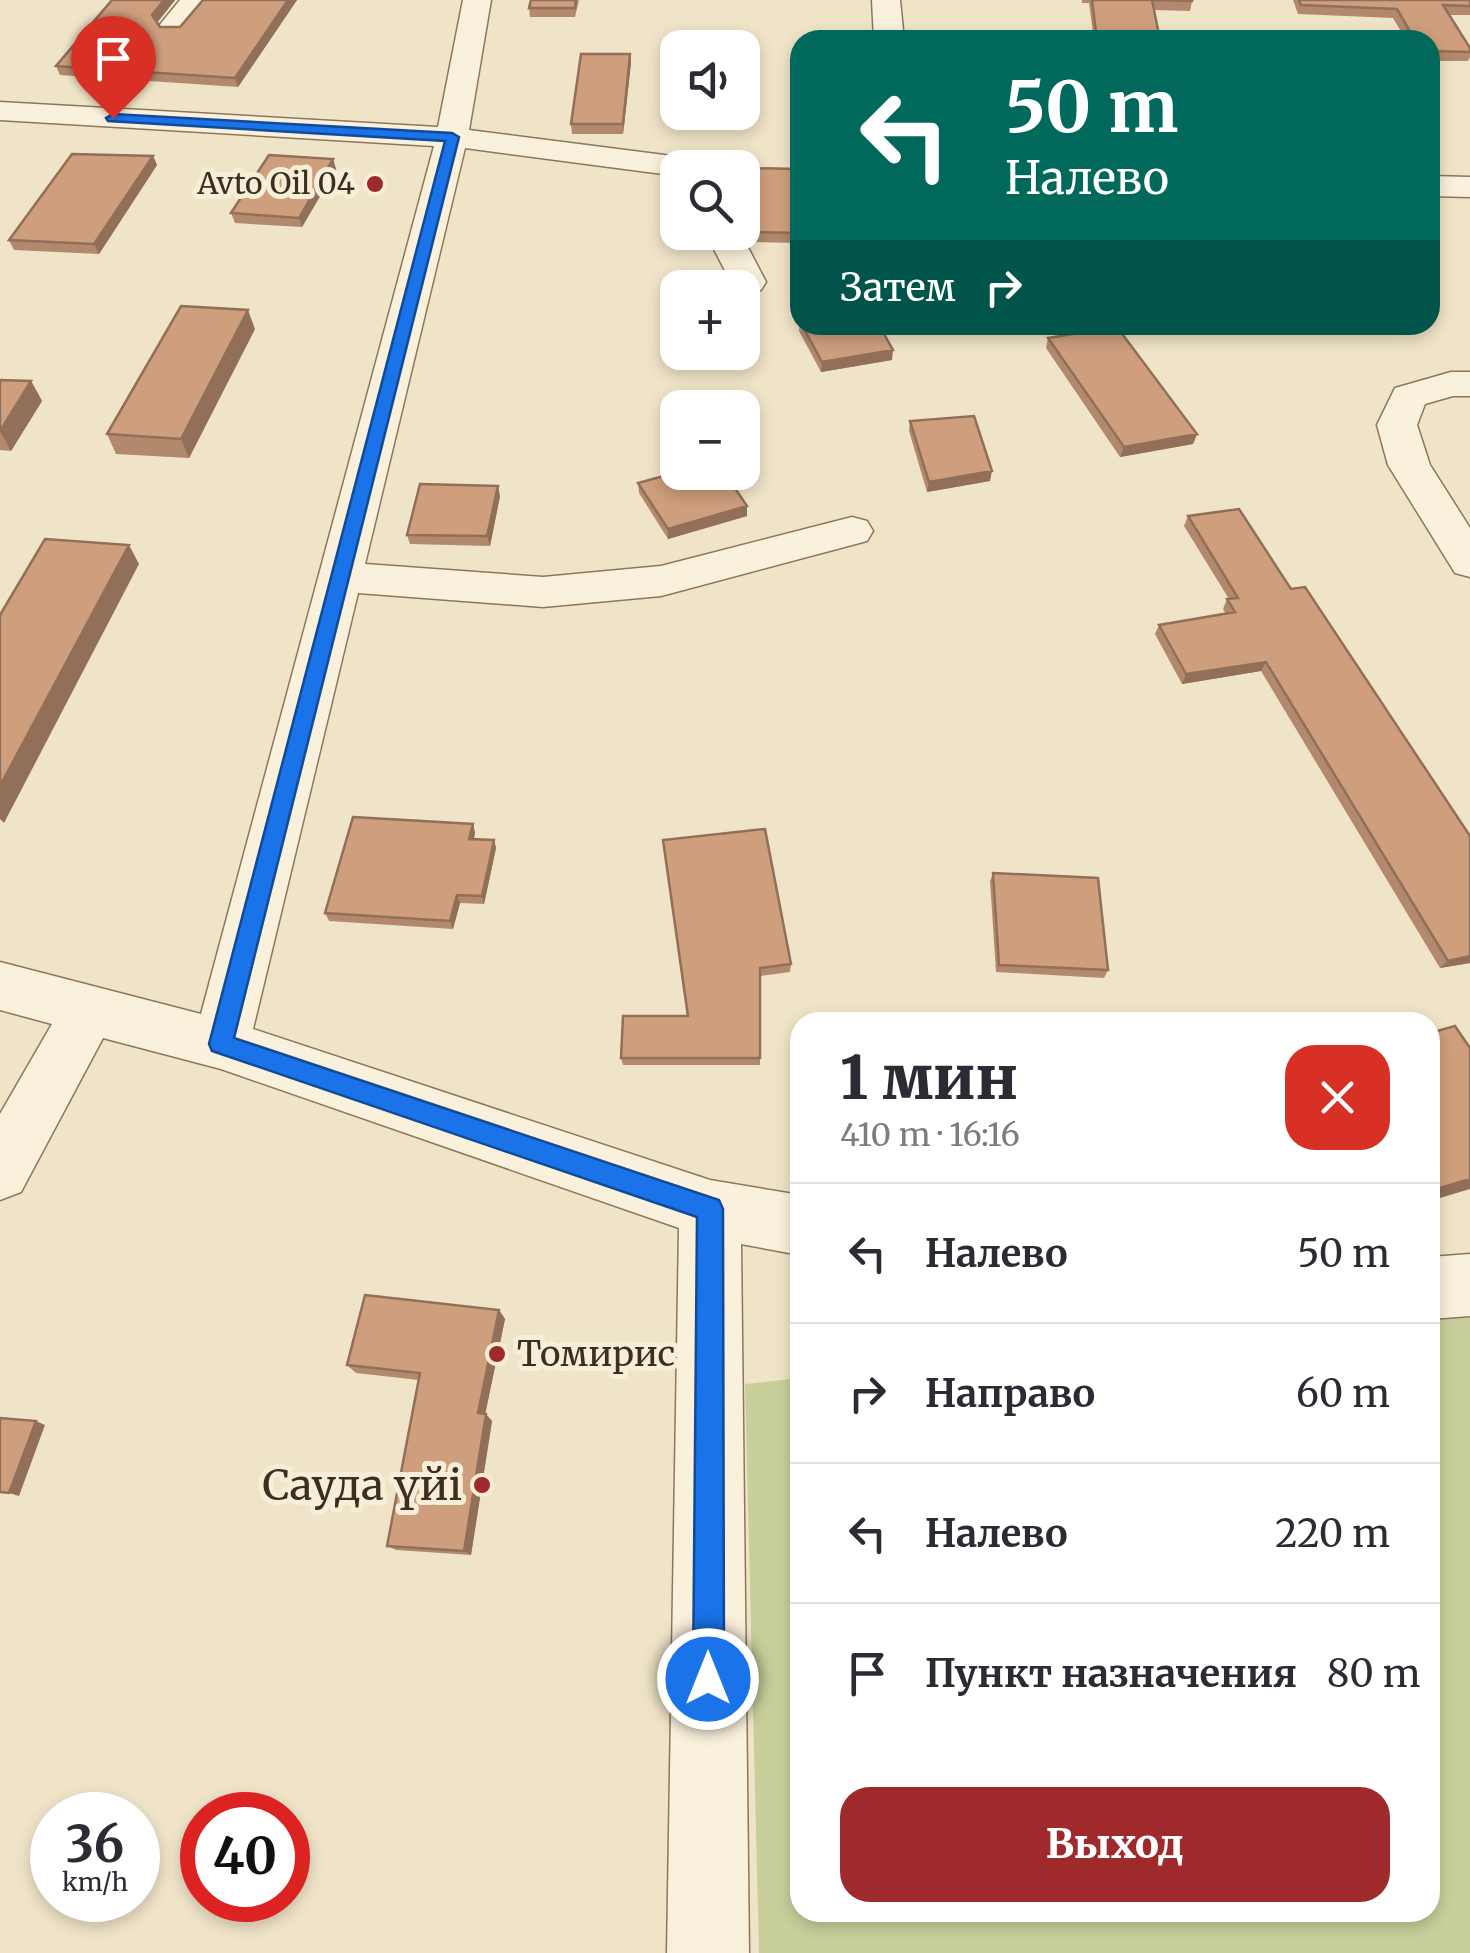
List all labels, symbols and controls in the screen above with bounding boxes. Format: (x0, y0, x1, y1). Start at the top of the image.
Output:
pin (71, 16, 156, 119)
map controls (660, 30, 760, 490)
button: sound (660, 30, 760, 130)
icon: arrive (86, 31, 141, 86)
text: 50 m (1005, 63, 1178, 151)
icon: left (840, 70, 970, 200)
button: search (660, 150, 760, 250)
text: Налево (1005, 150, 1169, 206)
place label: Avto Oil 04 (196, 164, 355, 202)
marker: Avto Oil 04 (364, 173, 386, 195)
icon: right (976, 260, 1031, 315)
text: Затем (840, 264, 956, 311)
button: + (660, 270, 760, 370)
button: − (660, 390, 760, 490)
text: 1 мин (840, 1040, 1018, 1115)
button: close (1285, 1045, 1390, 1150)
text: 410 m · 16:16 (840, 1115, 1020, 1155)
icon: left (840, 1226, 895, 1281)
text: Налево (925, 1230, 1068, 1277)
text: 50 m (1297, 1230, 1390, 1277)
place label: Томирис (517, 1332, 675, 1376)
marker: Томирис (486, 1343, 508, 1365)
icon: right (840, 1366, 895, 1421)
text: Направо (925, 1370, 1095, 1417)
text: 60 m (1296, 1370, 1390, 1417)
place label: Сауда үйі (262, 1459, 462, 1511)
marker: Сауда үйі (471, 1474, 493, 1496)
icon: left (840, 1506, 895, 1561)
text: Налево (925, 1510, 1068, 1557)
text: 220 m (1275, 1510, 1390, 1557)
position arrow (656, 1627, 760, 1731)
icon: arrive (840, 1646, 895, 1701)
text: Пункт назначения (925, 1650, 1297, 1697)
text: 80 m (1327, 1650, 1421, 1697)
button: Выход (840, 1787, 1390, 1902)
speed limit sign: 40 (180, 1792, 310, 1922)
text: 36 (66, 1813, 124, 1876)
text: km/h (62, 1866, 128, 1898)

